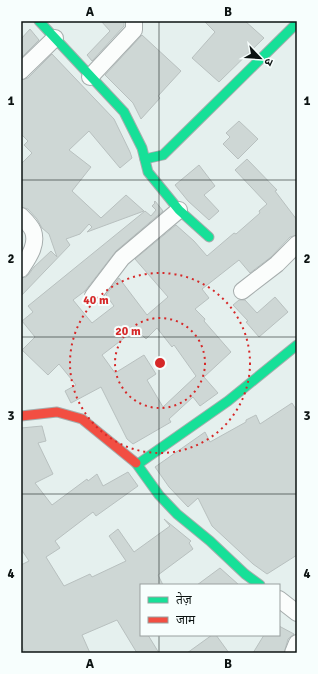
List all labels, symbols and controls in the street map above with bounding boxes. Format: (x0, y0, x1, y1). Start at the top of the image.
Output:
text: A (86, 4, 95, 20)
text: B (224, 4, 232, 20)
north arrow (240, 38, 280, 78)
text: उ (261, 56, 276, 68)
text: 1 (7, 93, 15, 109)
text: 1 (303, 93, 311, 109)
text: 2 (7, 251, 15, 267)
text: 2 (303, 251, 311, 267)
text: 40 m (83, 293, 109, 308)
text: 20 m (115, 324, 141, 339)
centre of rings (153, 356, 167, 370)
text: 3 (7, 408, 15, 424)
text: 3 (303, 408, 311, 424)
text: 4 (7, 566, 15, 582)
text: 4 (303, 566, 311, 582)
legend (140, 584, 280, 636)
text: तेज़ (176, 592, 193, 608)
text: जाम (176, 613, 196, 628)
text: A (86, 656, 95, 672)
text: B (224, 656, 232, 672)

